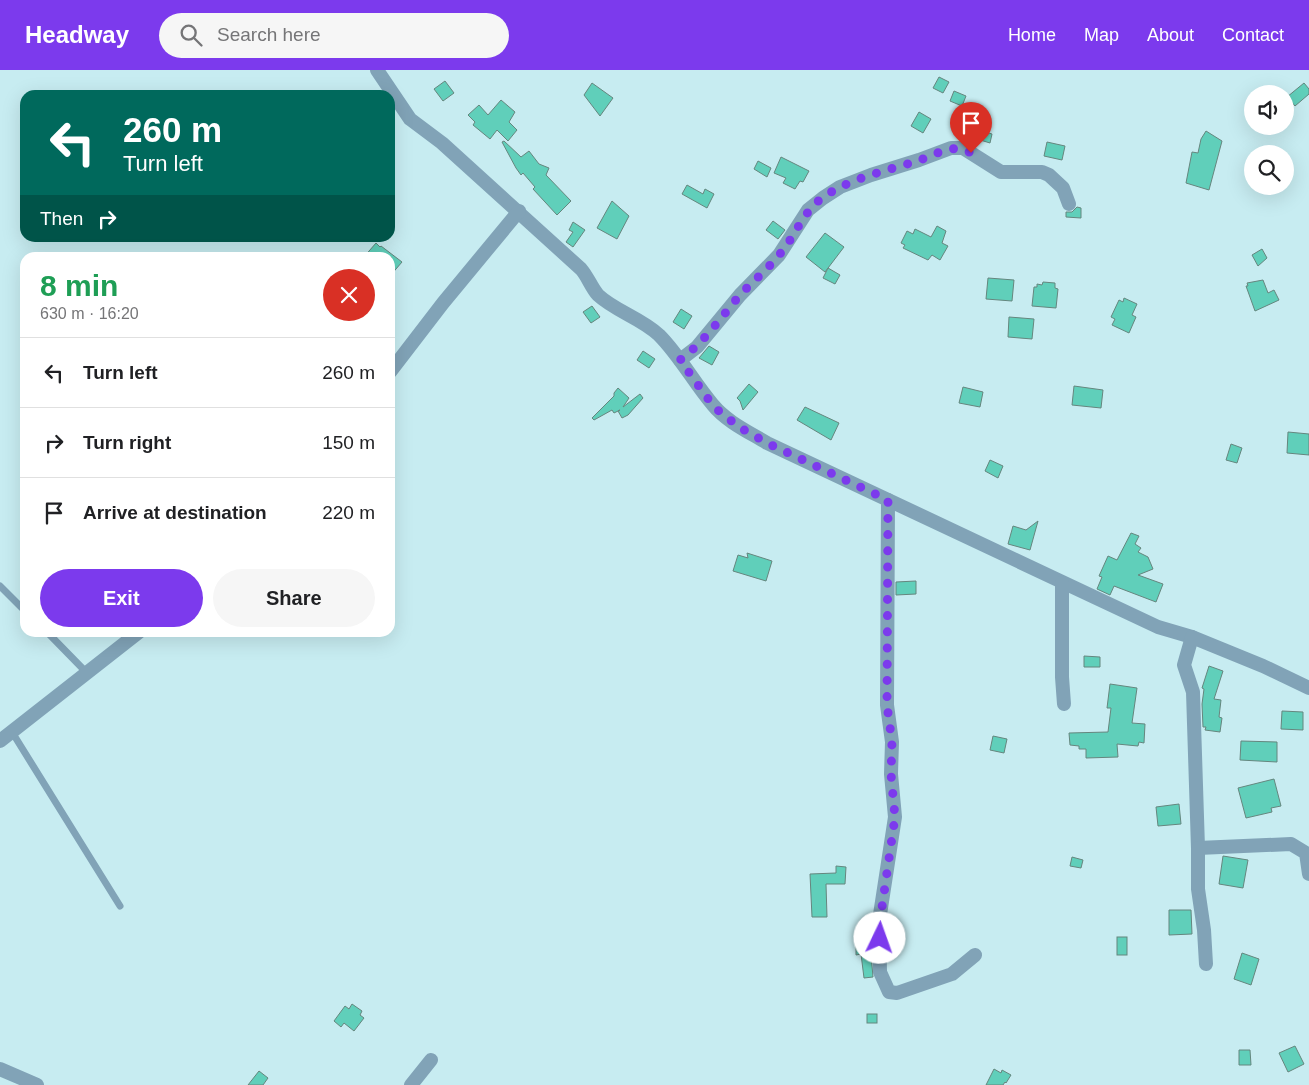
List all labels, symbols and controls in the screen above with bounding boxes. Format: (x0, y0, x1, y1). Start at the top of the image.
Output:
search box (159, 13, 509, 58)
text: Headway (25, 21, 129, 48)
icon: search (177, 21, 205, 49)
text: Search here (217, 24, 321, 45)
text: Home (1008, 25, 1056, 45)
text: Map (1084, 25, 1119, 45)
text: About (1147, 25, 1194, 45)
text: Contact (1222, 25, 1284, 45)
map controls (1244, 85, 1294, 195)
button: sound (1244, 85, 1294, 135)
pin (950, 102, 992, 153)
icon: arrive (957, 109, 985, 137)
icon: left (40, 110, 105, 175)
text: 260 m (123, 110, 222, 149)
button: search (1244, 145, 1294, 195)
text: Turn left (123, 151, 203, 176)
icon: right (93, 205, 121, 233)
text: Then (40, 208, 83, 229)
text: 8 min (40, 269, 118, 302)
button: close (323, 269, 375, 321)
text: 630 m · 16:20 (40, 305, 139, 322)
icon: left (40, 359, 68, 387)
text: Turn left (83, 362, 158, 383)
text: 260 m (322, 362, 375, 383)
icon: right (40, 429, 68, 457)
text: Turn right (83, 432, 171, 453)
text: 150 m (322, 432, 375, 453)
icon: arrive (40, 499, 68, 527)
text: Arrive at destination (83, 502, 267, 523)
text: 220 m (322, 502, 375, 523)
button: Exit (40, 569, 203, 627)
button: Share (213, 569, 375, 627)
position arrow (853, 911, 905, 963)

